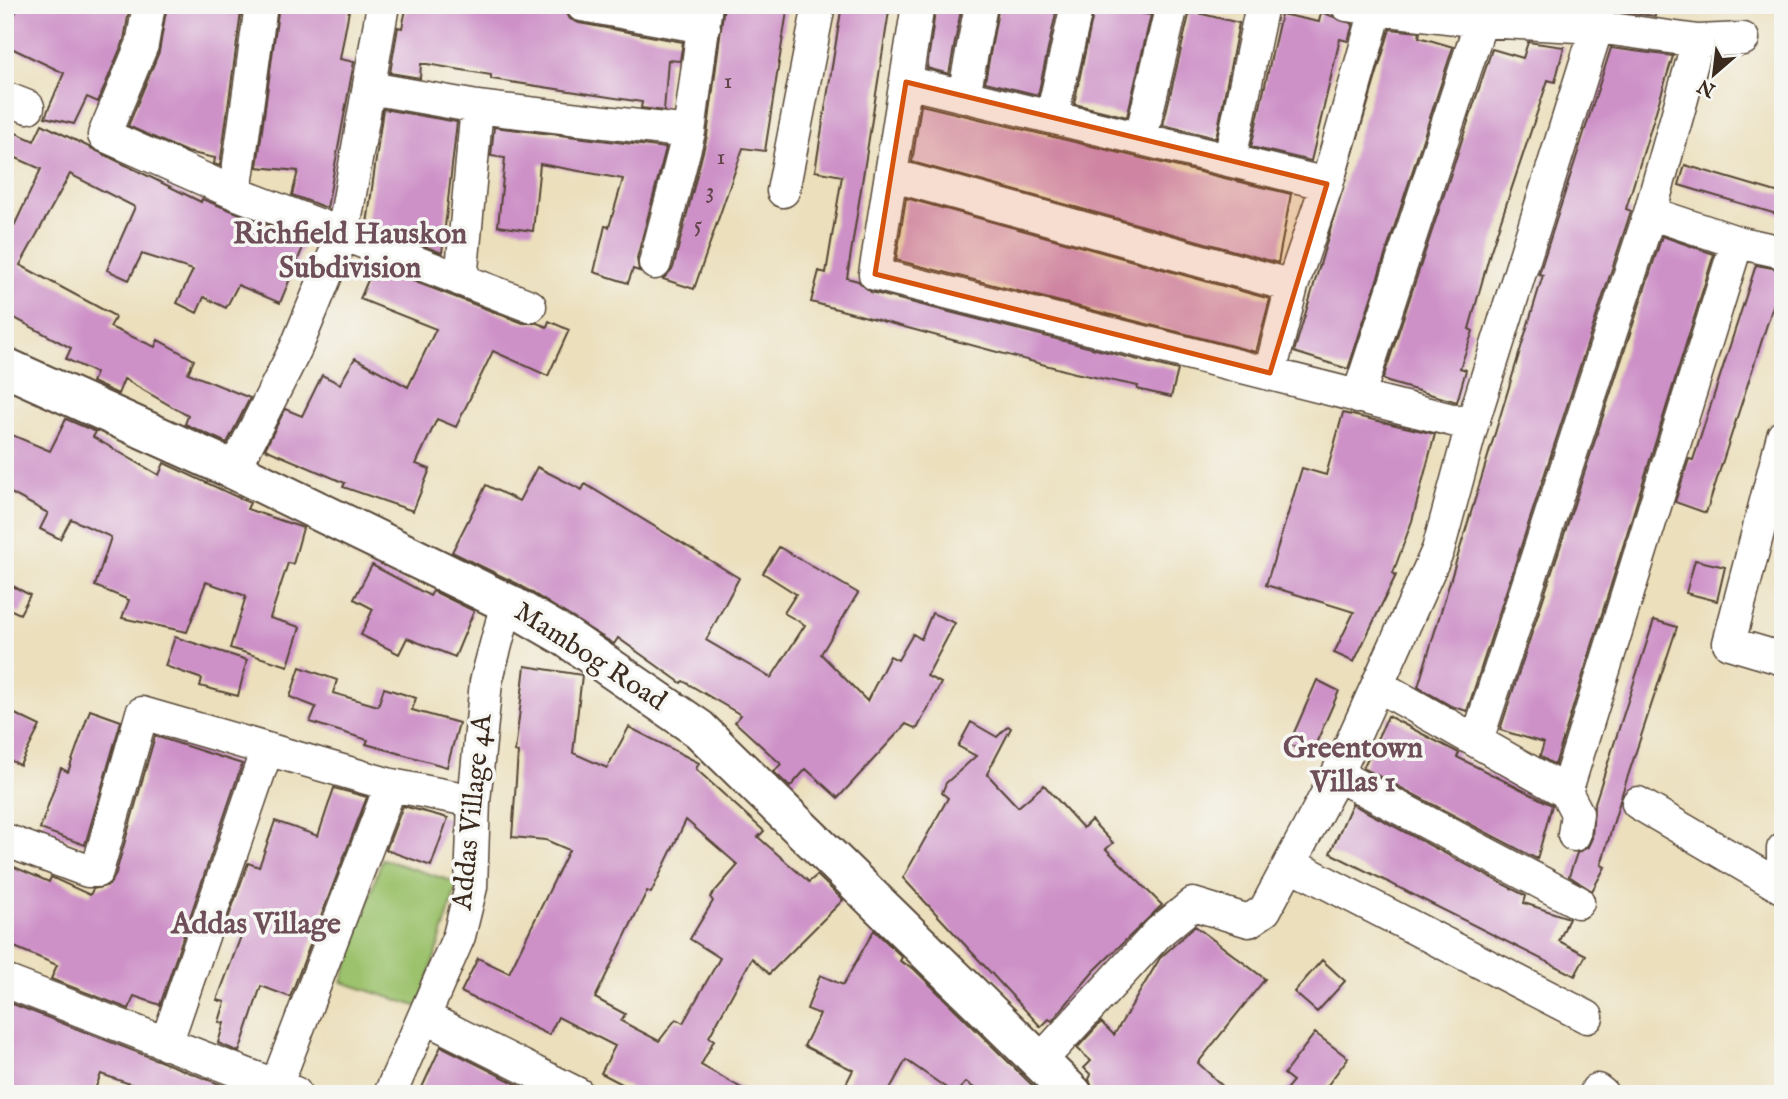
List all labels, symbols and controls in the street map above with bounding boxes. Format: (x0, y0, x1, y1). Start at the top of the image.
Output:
north arrow (1680, 38, 1750, 108)
house number: 1 (724, 66, 732, 97)
text: N (1694, 73, 1721, 102)
house number: 1 (717, 142, 725, 173)
house number: 3 (706, 176, 714, 207)
house number: 5 (694, 210, 703, 241)
district label: Richfield Hauskon Subdivision (233, 216, 467, 288)
street label: Mambog Road (507, 595, 673, 719)
street label: Addas Village 4A (445, 711, 501, 913)
district label: Greentown Villas 1 (1283, 730, 1423, 802)
district label: Addas Village (170, 906, 341, 944)

